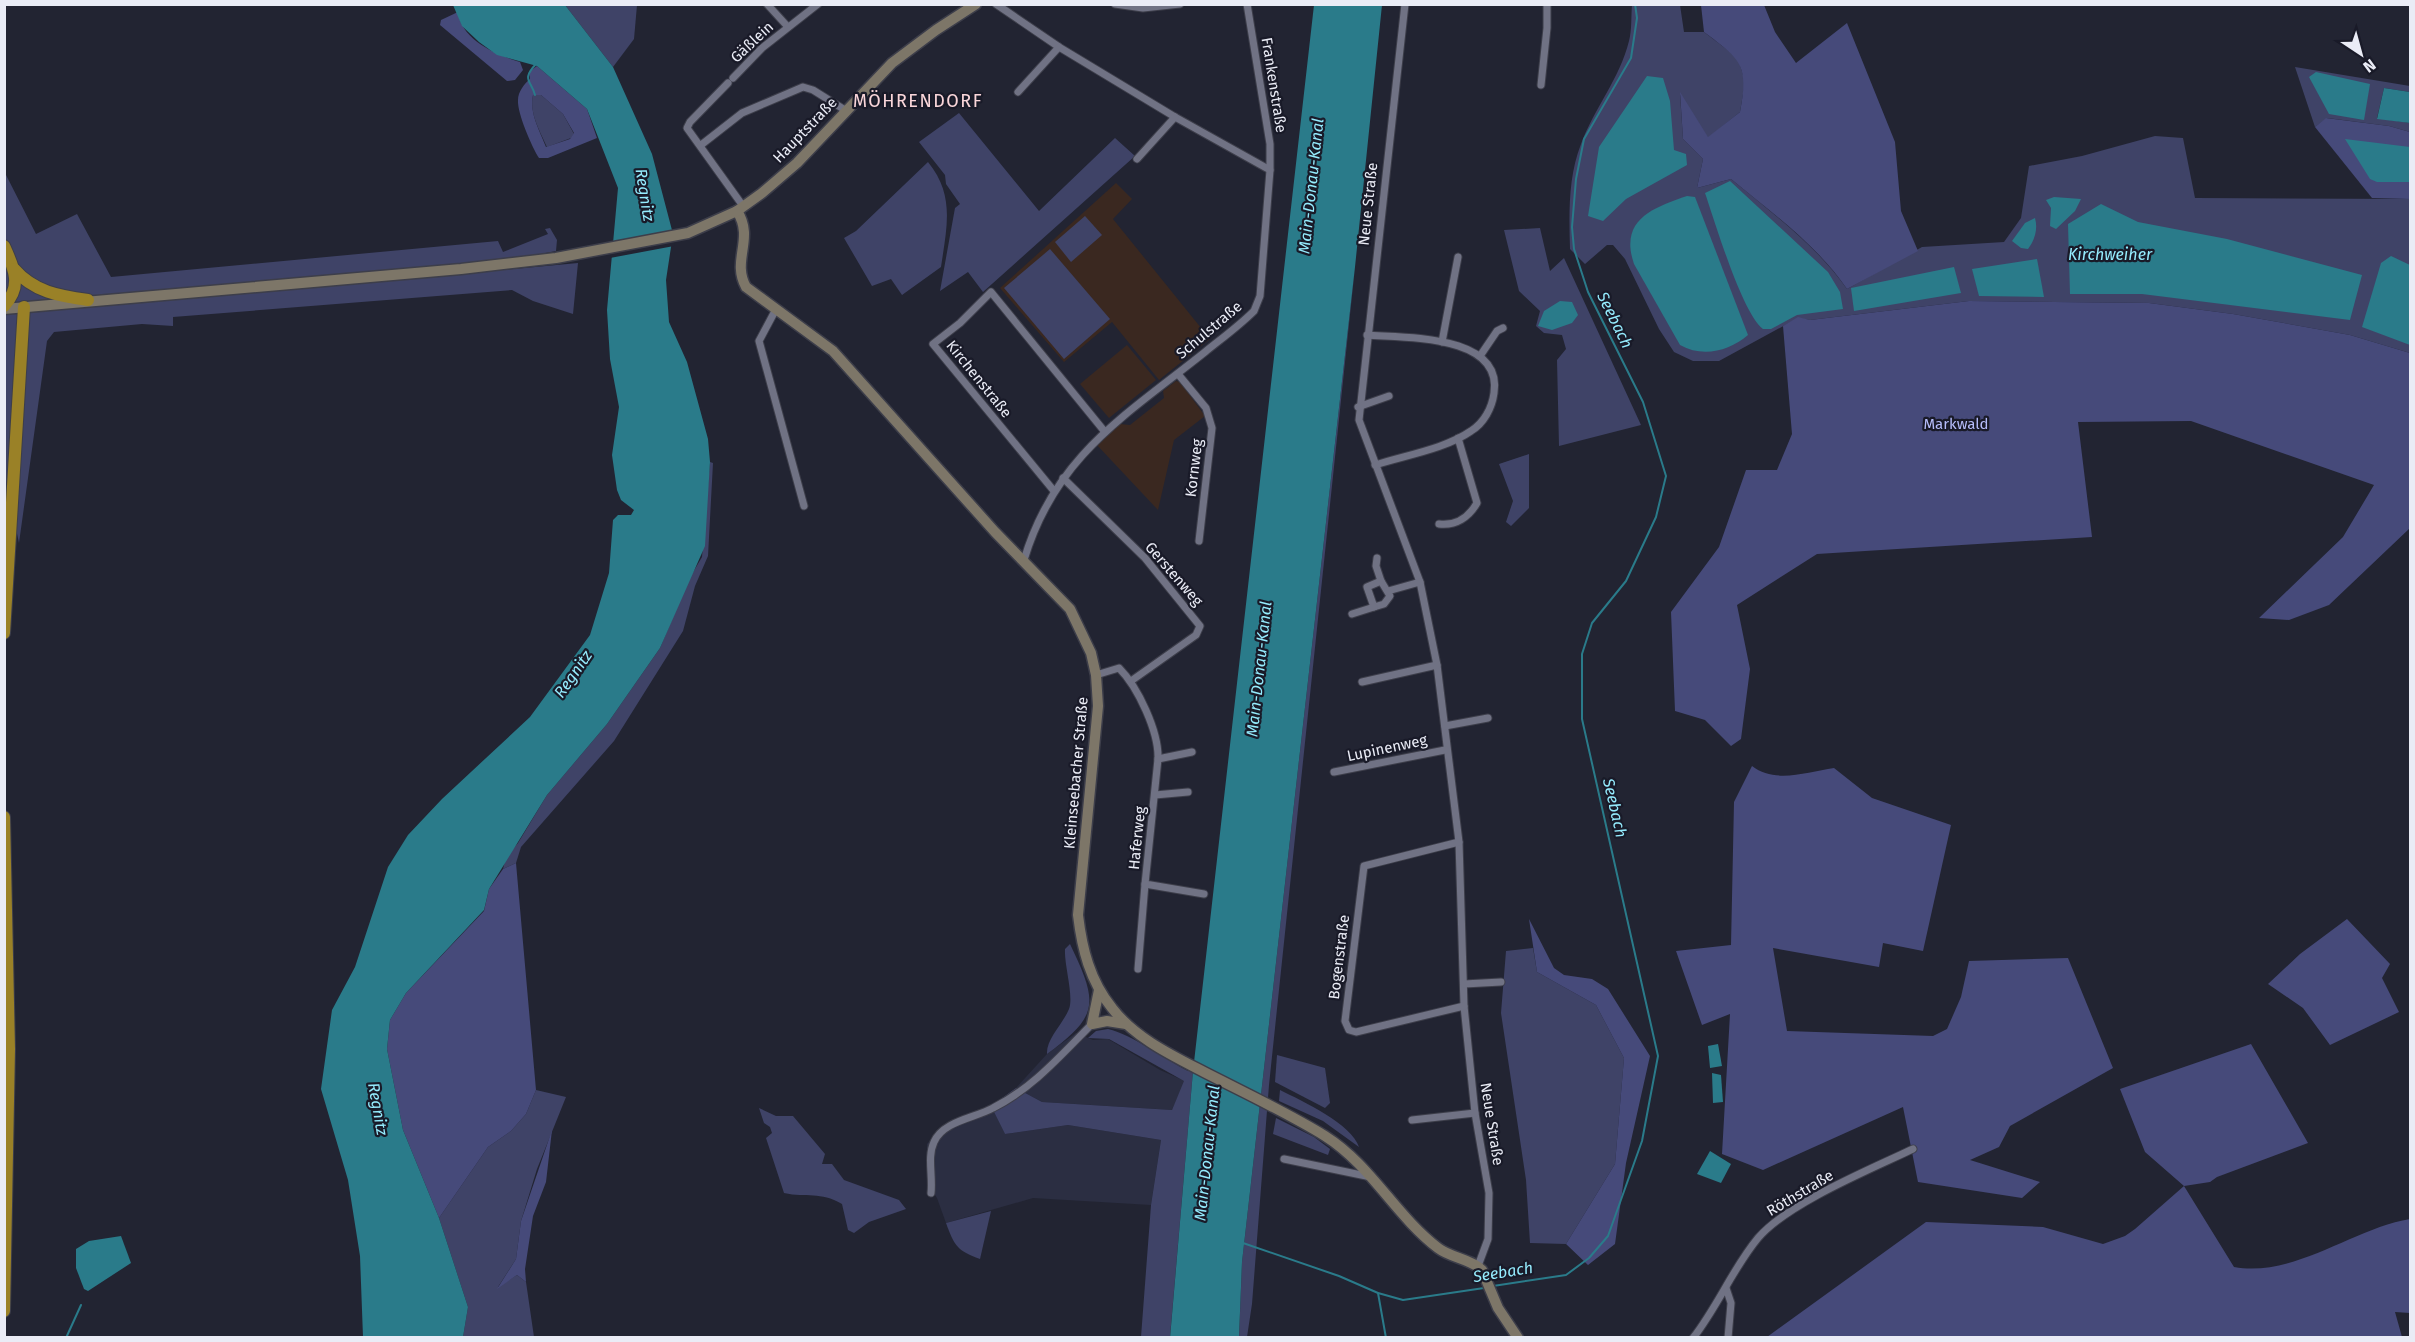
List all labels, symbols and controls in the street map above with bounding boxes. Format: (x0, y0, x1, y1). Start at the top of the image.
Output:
street label: Gäßlein (727, 18, 777, 66)
north arrow (2331, 24, 2391, 84)
street label: Frankenstraße (1258, 36, 1290, 134)
text: N (2360, 55, 2379, 77)
district label: MÖHRENDORF (853, 90, 983, 112)
street label: Hauptstraße (769, 93, 841, 167)
water label: Main-Donau-Kanal (1294, 117, 1328, 255)
street label: Neue Straße (1355, 162, 1381, 246)
water label: Regnitz (631, 167, 659, 223)
water label: Kirchweiher (2068, 245, 2153, 264)
water label: Seebach (1593, 288, 1637, 351)
street label: Schulstraße (1173, 297, 1245, 363)
street label: Kirchenstraße (942, 337, 1016, 421)
park label: Markwald (1923, 415, 1989, 433)
street label: Kornweg (1181, 438, 1207, 498)
street label: Gerstenweg (1141, 538, 1207, 610)
water label: Main-Donau-Kanal (1242, 600, 1276, 738)
water label: Regnitz (550, 647, 596, 701)
street label: Kleinseebacher Straße (1060, 696, 1092, 850)
street label: Lupinenweg (1345, 731, 1429, 765)
water label: Seebach (1599, 776, 1631, 840)
street label: Haferweg (1125, 805, 1149, 871)
street label: Bogenstraße (1325, 914, 1353, 1000)
water label: Regnitz (364, 1081, 392, 1137)
street label: Neue Straße (1477, 1081, 1507, 1167)
water label: Main-Donau-Kanal (1190, 1084, 1224, 1222)
street label: Röthstraße (1763, 1166, 1837, 1220)
water label: Seebach (1471, 1258, 1534, 1286)

